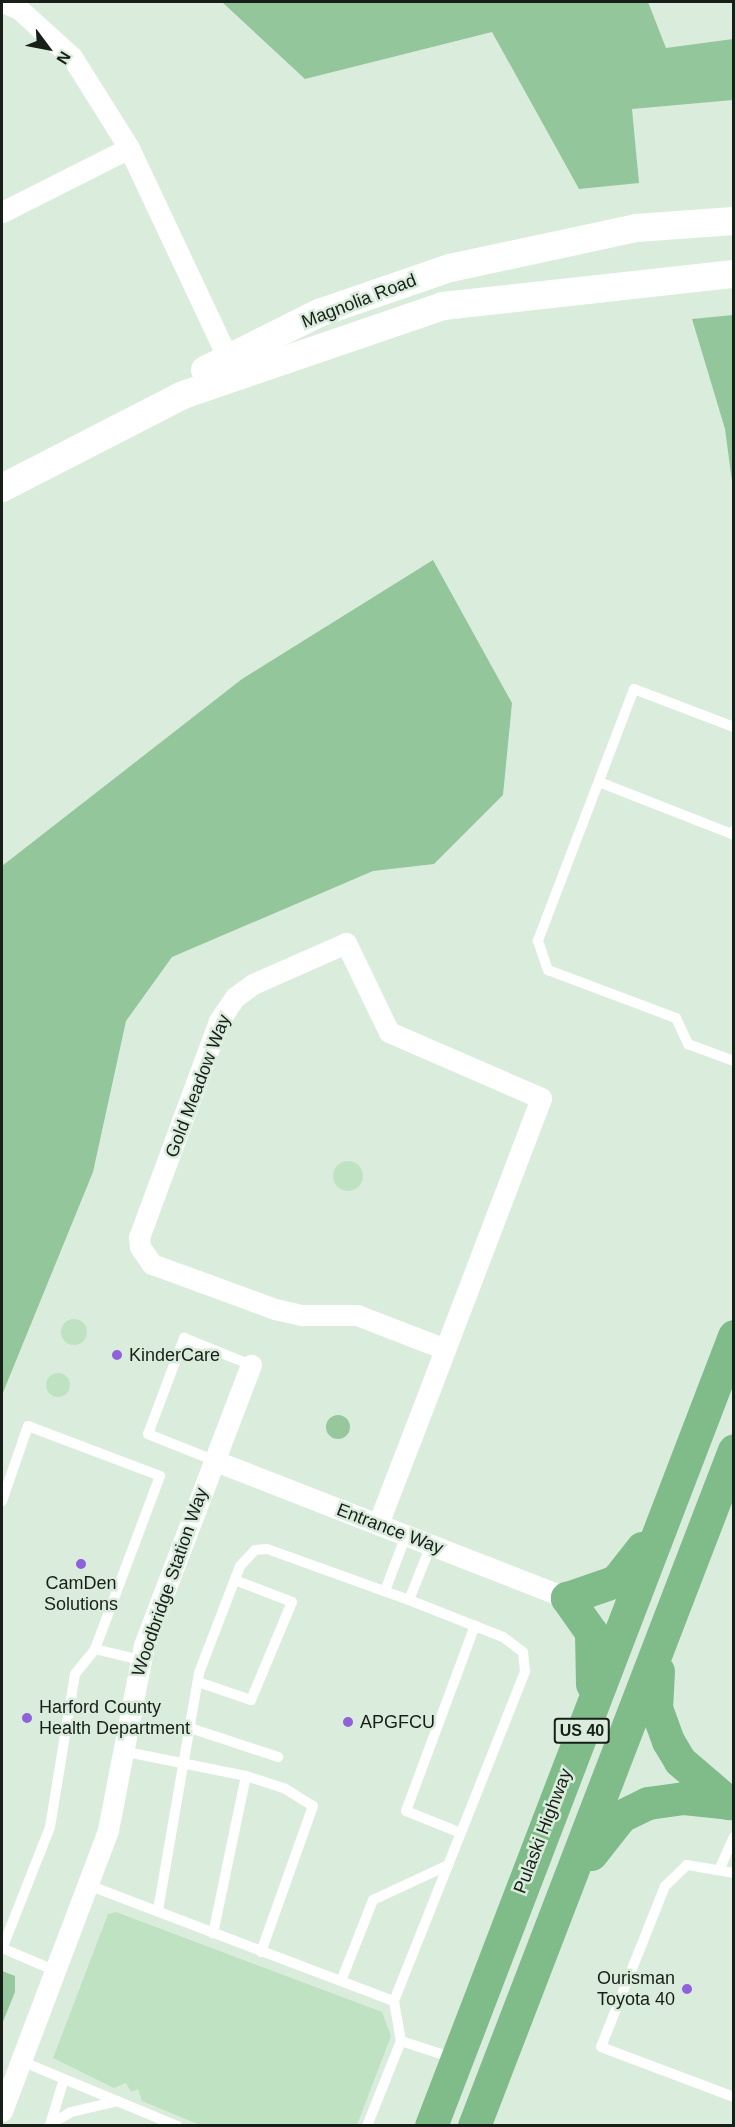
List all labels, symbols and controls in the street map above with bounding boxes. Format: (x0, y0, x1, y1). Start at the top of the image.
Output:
north arrow (18, 18, 78, 78)
text: N (53, 48, 74, 67)
street label: Magnolia Road (299, 269, 419, 333)
street label: Gold Meadow Way (161, 1011, 235, 1161)
place label: KinderCare (129, 1344, 220, 1366)
marker: KinderCare (110, 1348, 124, 1362)
street label: Woodbridge Station Way (128, 1485, 212, 1679)
street label: Entrance Way (334, 1499, 446, 1559)
marker: CamDen Solutions (74, 1557, 88, 1571)
place label: CamDen Solutions (44, 1573, 118, 1616)
place label: Harford County Health Department (39, 1697, 190, 1740)
marker: Harford County Health Department (20, 1711, 34, 1725)
place label: APGFCU (360, 1711, 435, 1733)
marker: APGFCU (341, 1715, 355, 1729)
road number: US 40 (554, 1718, 610, 1744)
street label: Pulaski Highway (509, 1765, 577, 1897)
place label: Ourisman Toyota 40 (597, 1968, 675, 2010)
marker: Ourisman Toyota 40 (680, 1982, 694, 1996)

